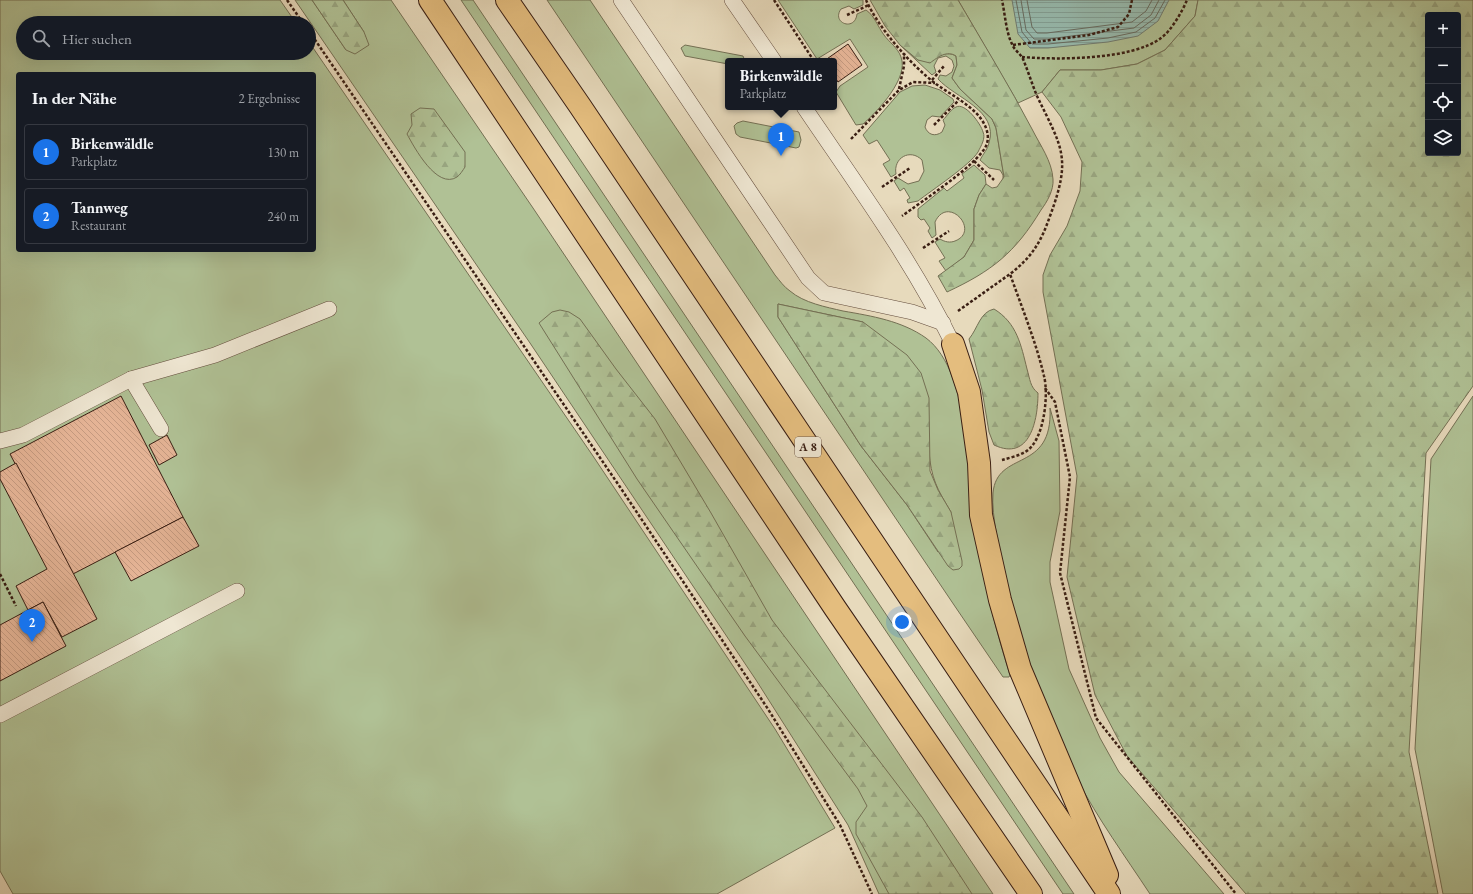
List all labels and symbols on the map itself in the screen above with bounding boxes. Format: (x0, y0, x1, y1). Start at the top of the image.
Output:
pin: 1 (768, 123, 794, 156)
road number: A 8 (795, 437, 821, 457)
pin: 2 (19, 609, 45, 642)
your location (892, 612, 912, 632)

